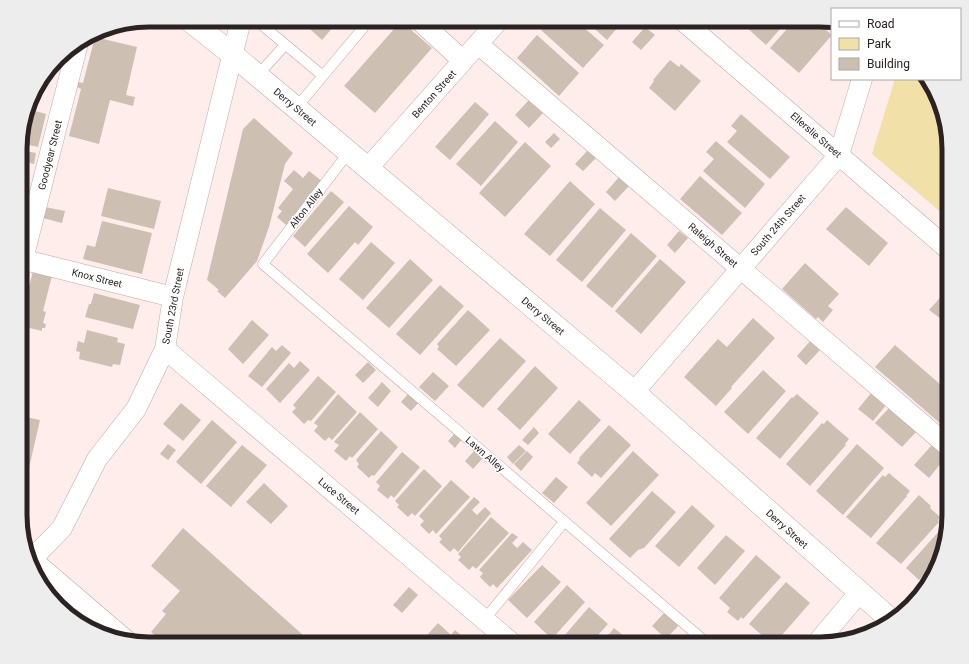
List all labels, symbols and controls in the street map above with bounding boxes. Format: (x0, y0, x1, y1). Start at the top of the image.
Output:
legend (831, 8, 961, 80)
text: Road (867, 17, 895, 31)
text: Park (867, 37, 892, 51)
text: Building (867, 57, 910, 71)
street label: Benton Street (410, 68, 458, 120)
street label: Derry Street (271, 86, 319, 128)
street label: Ellerslie Street (788, 110, 844, 160)
street label: Goodyear Street (36, 119, 64, 191)
street label: Alton Alley (287, 186, 325, 230)
street label: South 24th Street (748, 192, 808, 258)
street label: Raleigh Street (686, 221, 740, 269)
street label: Knox Street (71, 266, 123, 290)
street label: South 23rd Street (160, 267, 186, 345)
street label: Derry Street (519, 295, 567, 337)
street label: Lawn Alley (463, 434, 507, 474)
street label: Luce Street (316, 476, 362, 516)
street label: Derry Street (764, 507, 810, 551)

